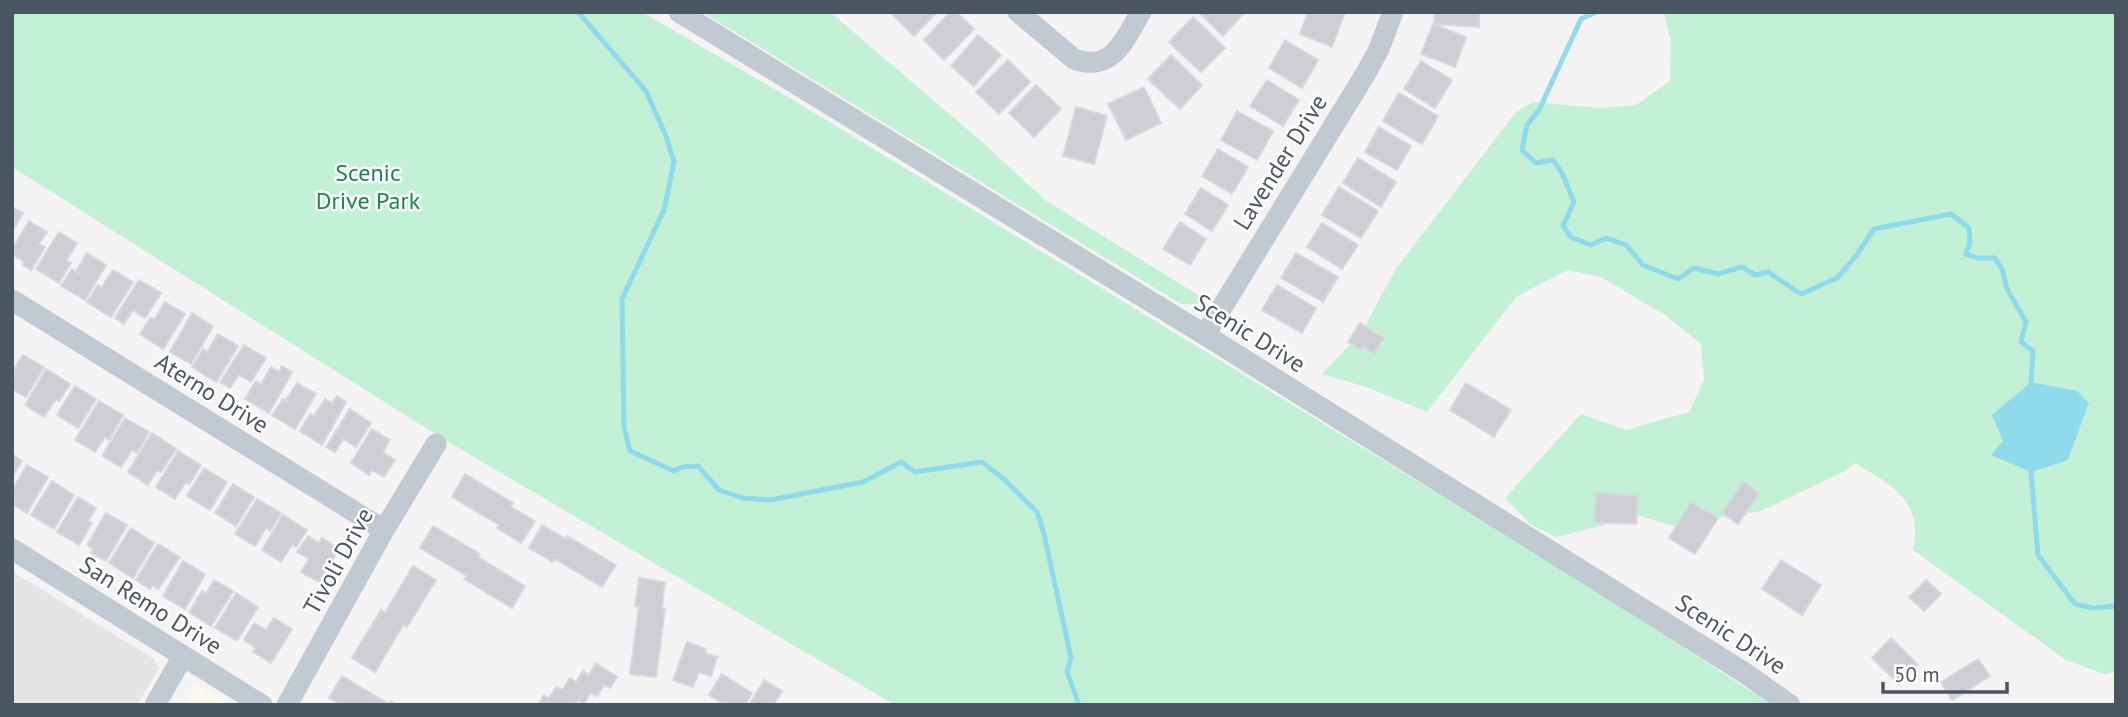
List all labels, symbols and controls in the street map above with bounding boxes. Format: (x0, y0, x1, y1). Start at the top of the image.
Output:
street label: Lavender Drive (1226, 89, 1334, 235)
park label: Scenic Drive Park (316, 157, 421, 216)
street label: Scenic Drive (1189, 287, 1311, 379)
street label: Aterno Drive (149, 346, 275, 440)
street label: Tivoli Drive (296, 502, 380, 620)
street label: San Remo Drive (74, 549, 228, 661)
street label: Scenic Drive (1670, 587, 1792, 681)
scale bar (1883, 650, 2007, 694)
text: 50 m (1894, 661, 1940, 688)

